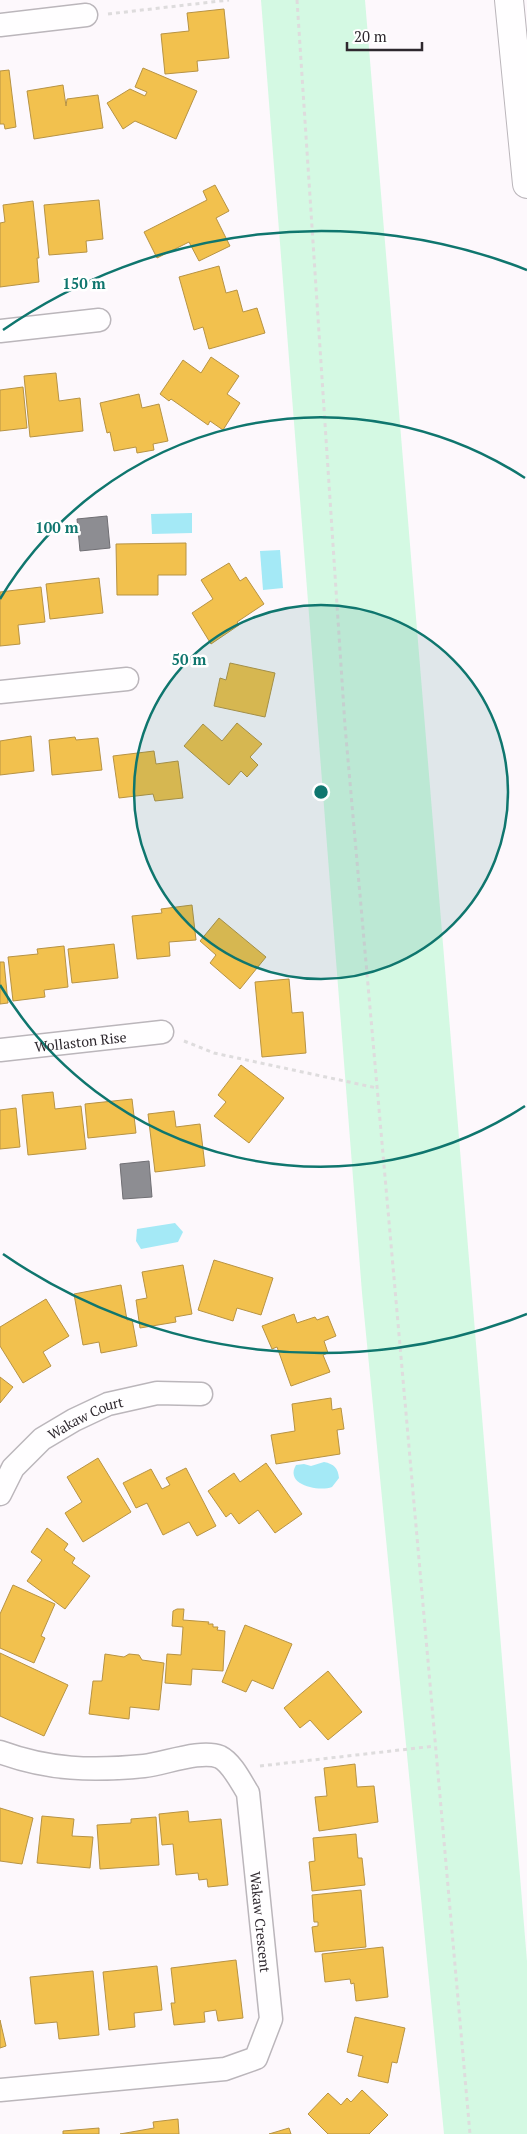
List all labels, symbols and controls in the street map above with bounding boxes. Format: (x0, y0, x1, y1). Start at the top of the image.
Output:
scale bar (347, 20, 422, 52)
text: 20 m (354, 26, 387, 46)
text: 150 m (62, 273, 106, 293)
text: 100 m (35, 517, 79, 537)
text: 50 m (172, 649, 207, 669)
centre of rings (312, 783, 330, 801)
street label: Wollaston Rise (34, 1027, 127, 1056)
street label: Wakaw Court (44, 1391, 126, 1443)
street label: Wakaw Crescent (247, 1870, 276, 1974)

